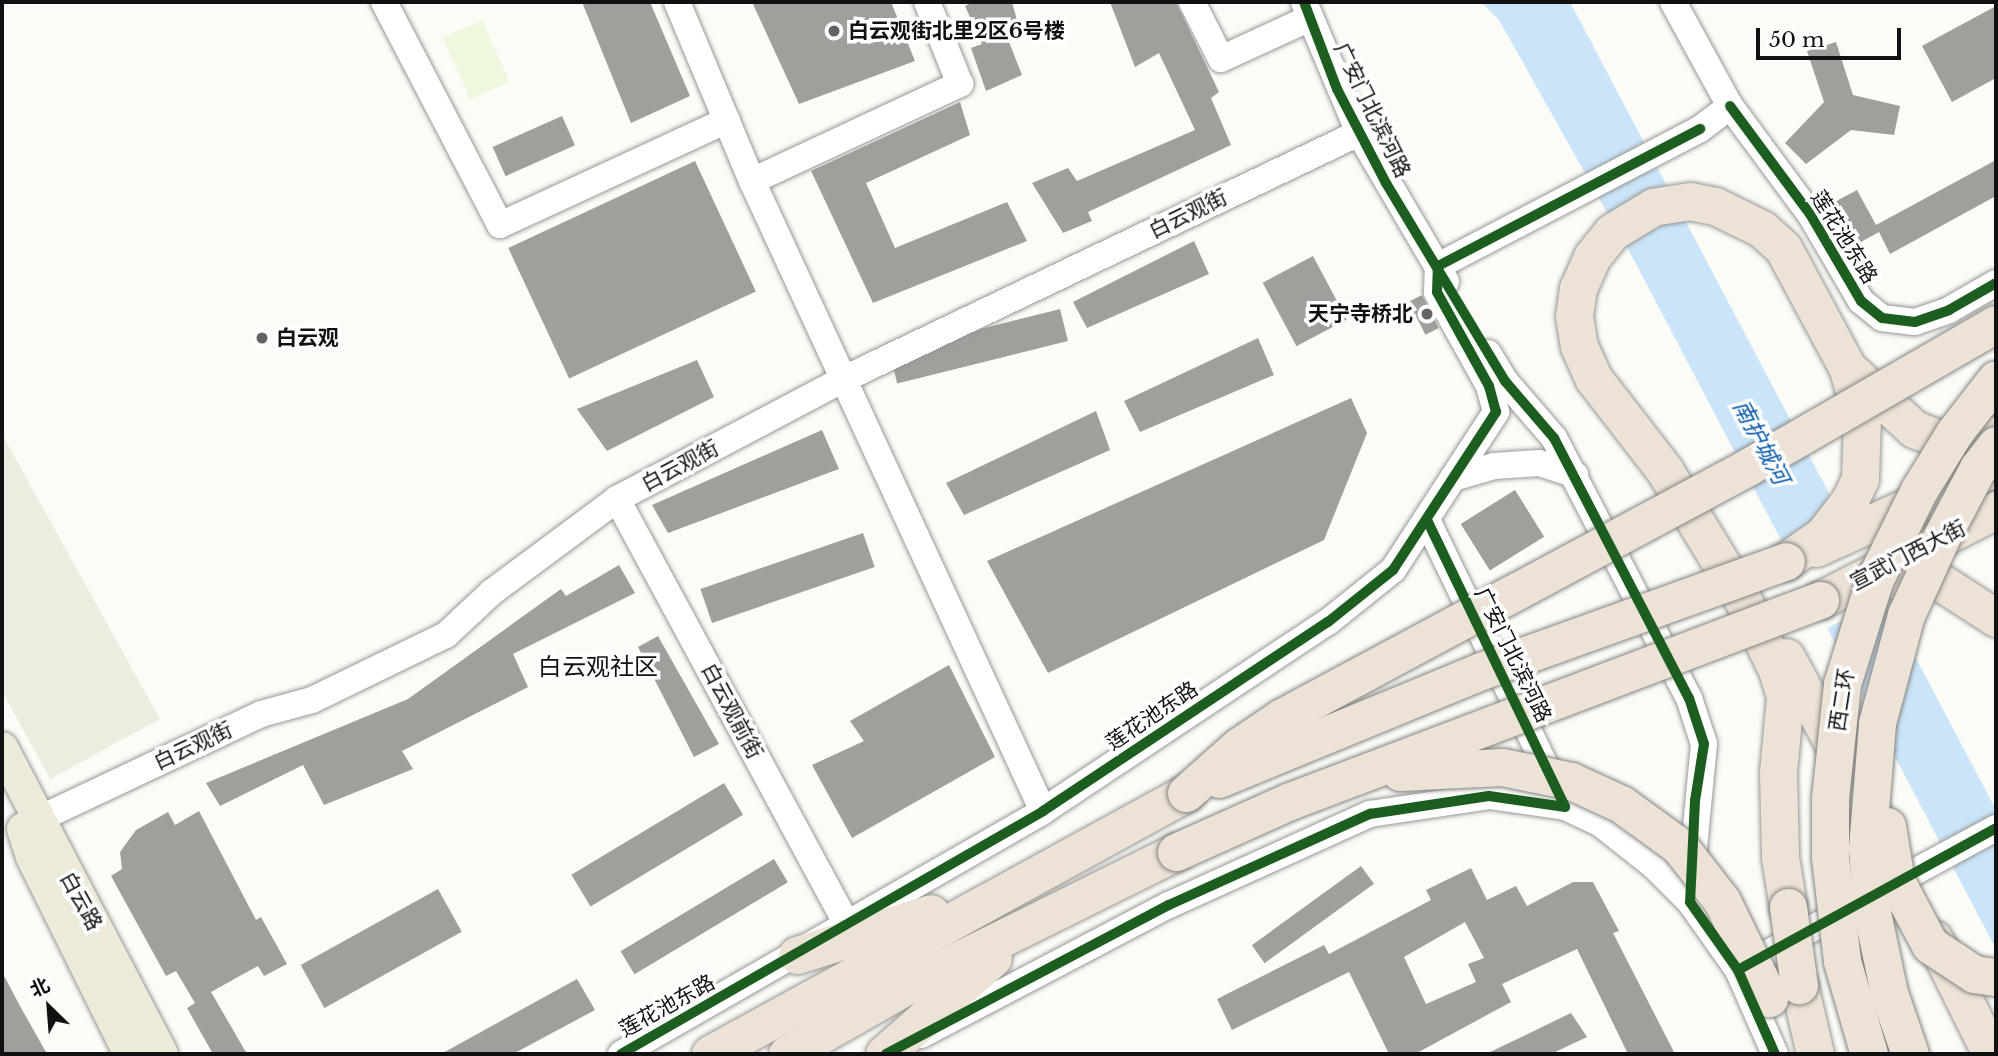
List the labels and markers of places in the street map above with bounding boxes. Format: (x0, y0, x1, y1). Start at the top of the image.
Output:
place label: 白云观街北里2区6号楼 (848, 18, 1065, 44)
marker: 白云观街北里2区6号楼 (826, 23, 842, 39)
place label: 天宁寺桥北 (1308, 301, 1413, 327)
marker: 天宁寺桥北 (1419, 306, 1435, 322)
place label: 白云观 (276, 325, 339, 351)
marker: 白云观 (254, 330, 270, 346)

